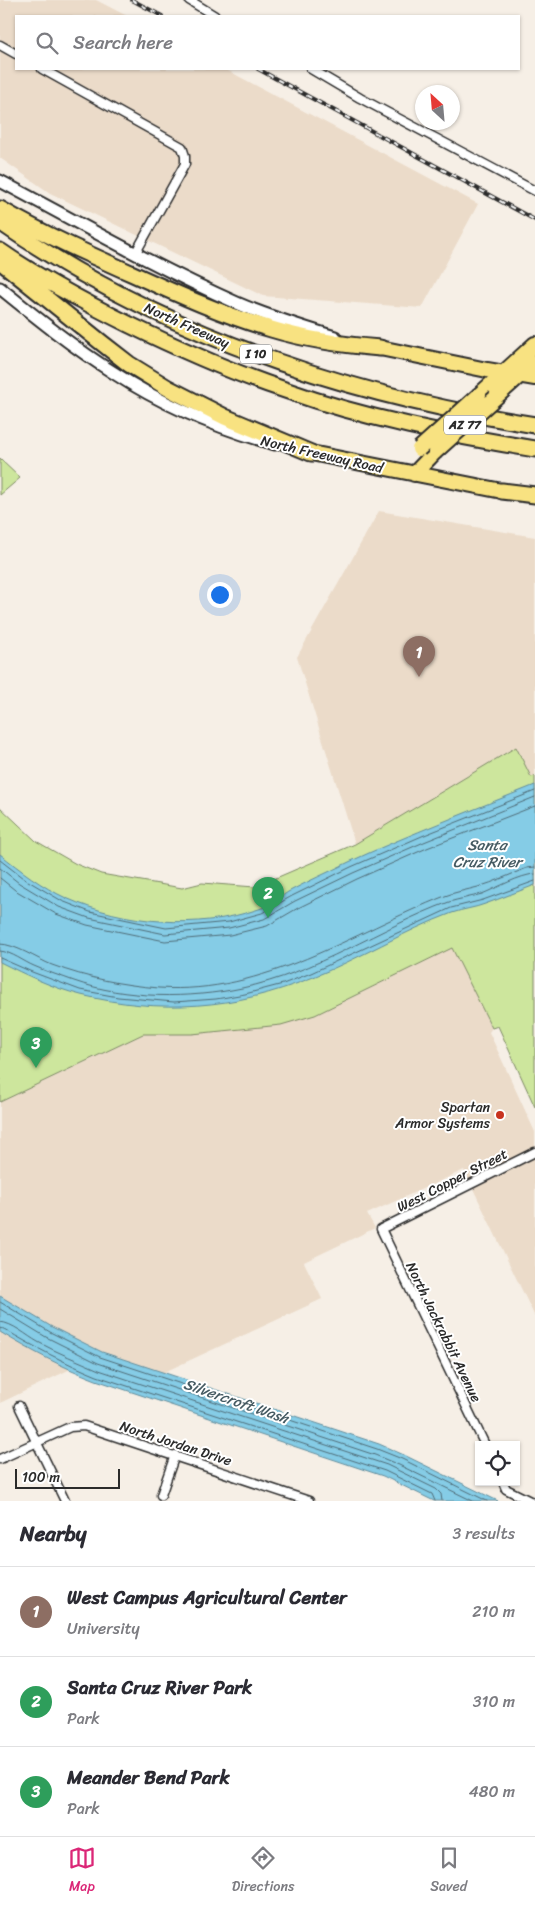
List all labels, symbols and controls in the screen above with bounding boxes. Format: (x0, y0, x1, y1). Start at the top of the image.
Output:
search box (15, 15, 520, 70)
text: Search here (73, 26, 173, 59)
icon: search (33, 29, 61, 57)
north arrow (415, 85, 460, 130)
street label: North Freeway (140, 295, 234, 356)
road number: I 10 (240, 344, 272, 364)
road number: AZ 77 (444, 416, 486, 434)
street label: North Freeway Road (258, 428, 387, 481)
your location (207, 582, 233, 608)
pin: 1 (403, 636, 435, 677)
water label: Santa Cruz River (453, 832, 524, 875)
pin: 2 (252, 877, 284, 918)
pin: 3 (20, 1027, 52, 1068)
place label: Spartan Armor Systems (394, 1095, 491, 1136)
marker: Spartan Armor Systems (494, 1109, 506, 1121)
street label: West Copper Street (392, 1142, 512, 1219)
street label: North Jackrabbit Avenue (399, 1258, 489, 1407)
water label: Silvercroft Wash (180, 1371, 293, 1431)
street label: North Jordan Drive (117, 1414, 235, 1473)
map controls (475, 1441, 520, 1486)
button: locate (475, 1441, 520, 1486)
text: 100 m (22, 1465, 60, 1490)
scale bar (15, 1466, 120, 1489)
text: Nearby (20, 1515, 86, 1553)
text: 3 results (452, 1519, 515, 1548)
text: West Campus Agricultural Center (67, 1581, 347, 1614)
text: 1 (33, 1597, 39, 1626)
text: 210 m (472, 1597, 515, 1626)
text: University (67, 1614, 140, 1643)
text: Santa Cruz River Park (67, 1671, 252, 1704)
text: 2 (31, 1687, 41, 1716)
text: 310 m (473, 1687, 515, 1716)
text: Park (67, 1704, 100, 1733)
text: Meander Bend Park (67, 1761, 229, 1794)
text: 3 (32, 1777, 40, 1806)
text: 480 m (469, 1777, 515, 1806)
text: Park (67, 1794, 100, 1823)
tab: Map (68, 1844, 96, 1899)
tab: Directions (232, 1844, 294, 1899)
tab: Saved (430, 1844, 467, 1899)

